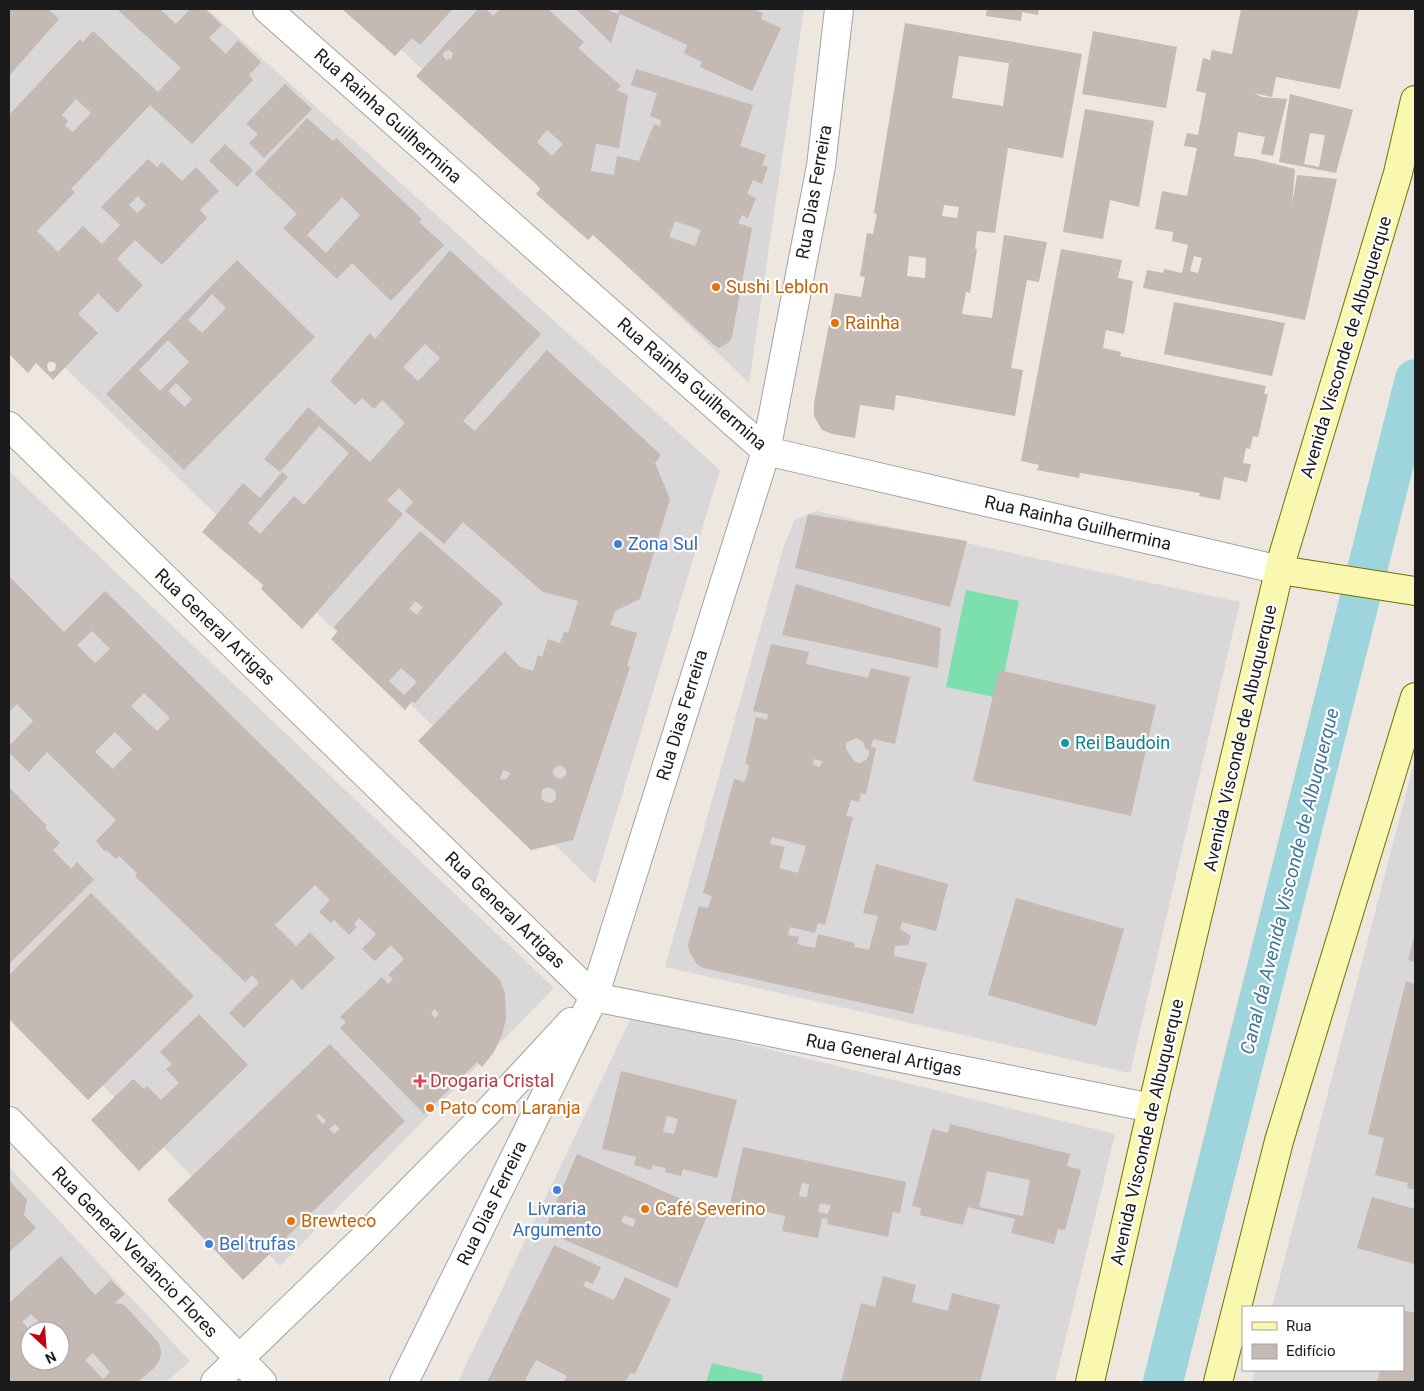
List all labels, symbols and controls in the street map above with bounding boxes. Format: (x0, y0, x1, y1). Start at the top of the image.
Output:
street label: Rua Rainha Guilhermina (310, 44, 466, 187)
street label: Rua Dias Ferreira (791, 123, 836, 261)
street label: Avenida Visconde de Albuquerque (1296, 213, 1395, 480)
place label: Sushi Leblon (726, 276, 829, 297)
marker: Sushi Leblon (710, 281, 722, 293)
place label: Rainha (845, 312, 900, 333)
street label: Rua Rainha Guilhermina (613, 313, 771, 454)
marker: Rainha (829, 317, 841, 329)
street label: Rua Rainha Guilhermina (983, 491, 1174, 554)
place label: Zona Sul (628, 533, 698, 554)
marker: Zona Sul (612, 538, 624, 550)
street label: Rua General Artigas (151, 564, 280, 689)
street label: Avenida Visconde de Albuquerque (1199, 603, 1280, 873)
street label: Rua Dias Ferreira (652, 647, 711, 783)
water label: Canal da Avenida Visconde de Albuquerque (1235, 705, 1344, 1057)
place label: Rei Baudoin (1075, 732, 1170, 753)
marker: Rei Baudoin (1059, 737, 1071, 749)
street label: Rua General Artigas (441, 847, 570, 972)
street label: Avenida Visconde de Albuquerque (1106, 997, 1187, 1267)
street label: Rua General Artigas (804, 1029, 964, 1080)
place label: Drogaria Cristal (430, 1070, 554, 1091)
marker: Drogaria Cristal (414, 1075, 426, 1087)
place label: Pato com Laranja (440, 1097, 581, 1118)
marker: Pato com Laranja (424, 1102, 436, 1114)
street label: Rua Dias Ferreira (452, 1137, 531, 1268)
street label: Rua General Venâncio Flores (48, 1162, 222, 1341)
marker: Livraria Argumento (551, 1184, 563, 1196)
place label: Livraria Argumento (513, 1198, 601, 1240)
place label: Café Severino (655, 1198, 766, 1219)
marker: Café Severino (639, 1203, 651, 1215)
place label: Brewteco (301, 1210, 376, 1231)
marker: Brewteco (285, 1215, 297, 1227)
place label: Bel trufas (219, 1233, 296, 1254)
marker: Bel trufas (203, 1238, 215, 1250)
legend (1242, 1306, 1404, 1371)
text: Rua (1286, 1317, 1312, 1335)
north arrow (20, 1321, 70, 1371)
text: Edifício (1286, 1342, 1335, 1360)
text: N (43, 1348, 59, 1367)

